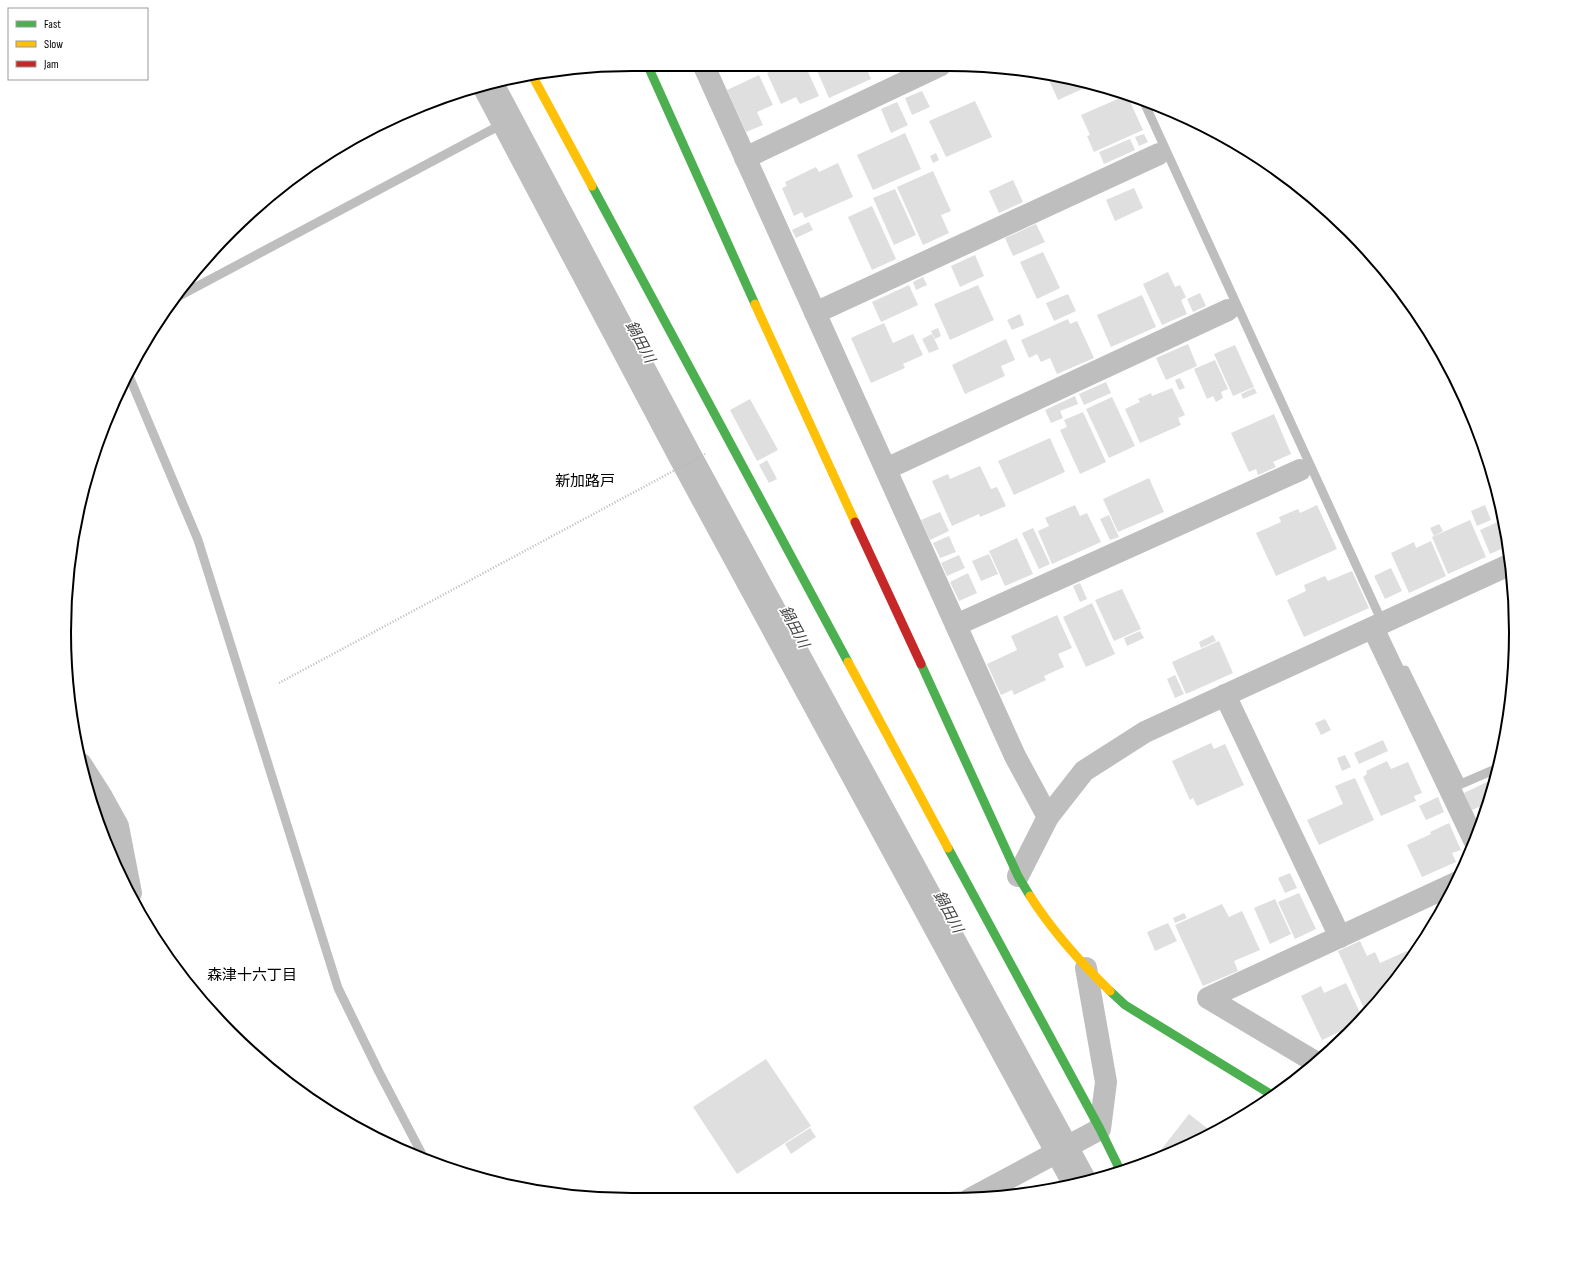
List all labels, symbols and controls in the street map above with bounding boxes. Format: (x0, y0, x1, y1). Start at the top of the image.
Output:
legend (8, 8, 148, 80)
text: Fast (44, 17, 61, 32)
text: Slow (44, 37, 63, 52)
text: Jam (43, 57, 59, 72)
water label: 鍋田川 (621, 318, 660, 368)
district label: 新加路戸 (555, 472, 615, 491)
water label: 鍋田川 (775, 603, 814, 653)
water label: 鍋田川 (929, 888, 968, 938)
district label: 森津十六丁目 (207, 966, 297, 985)

